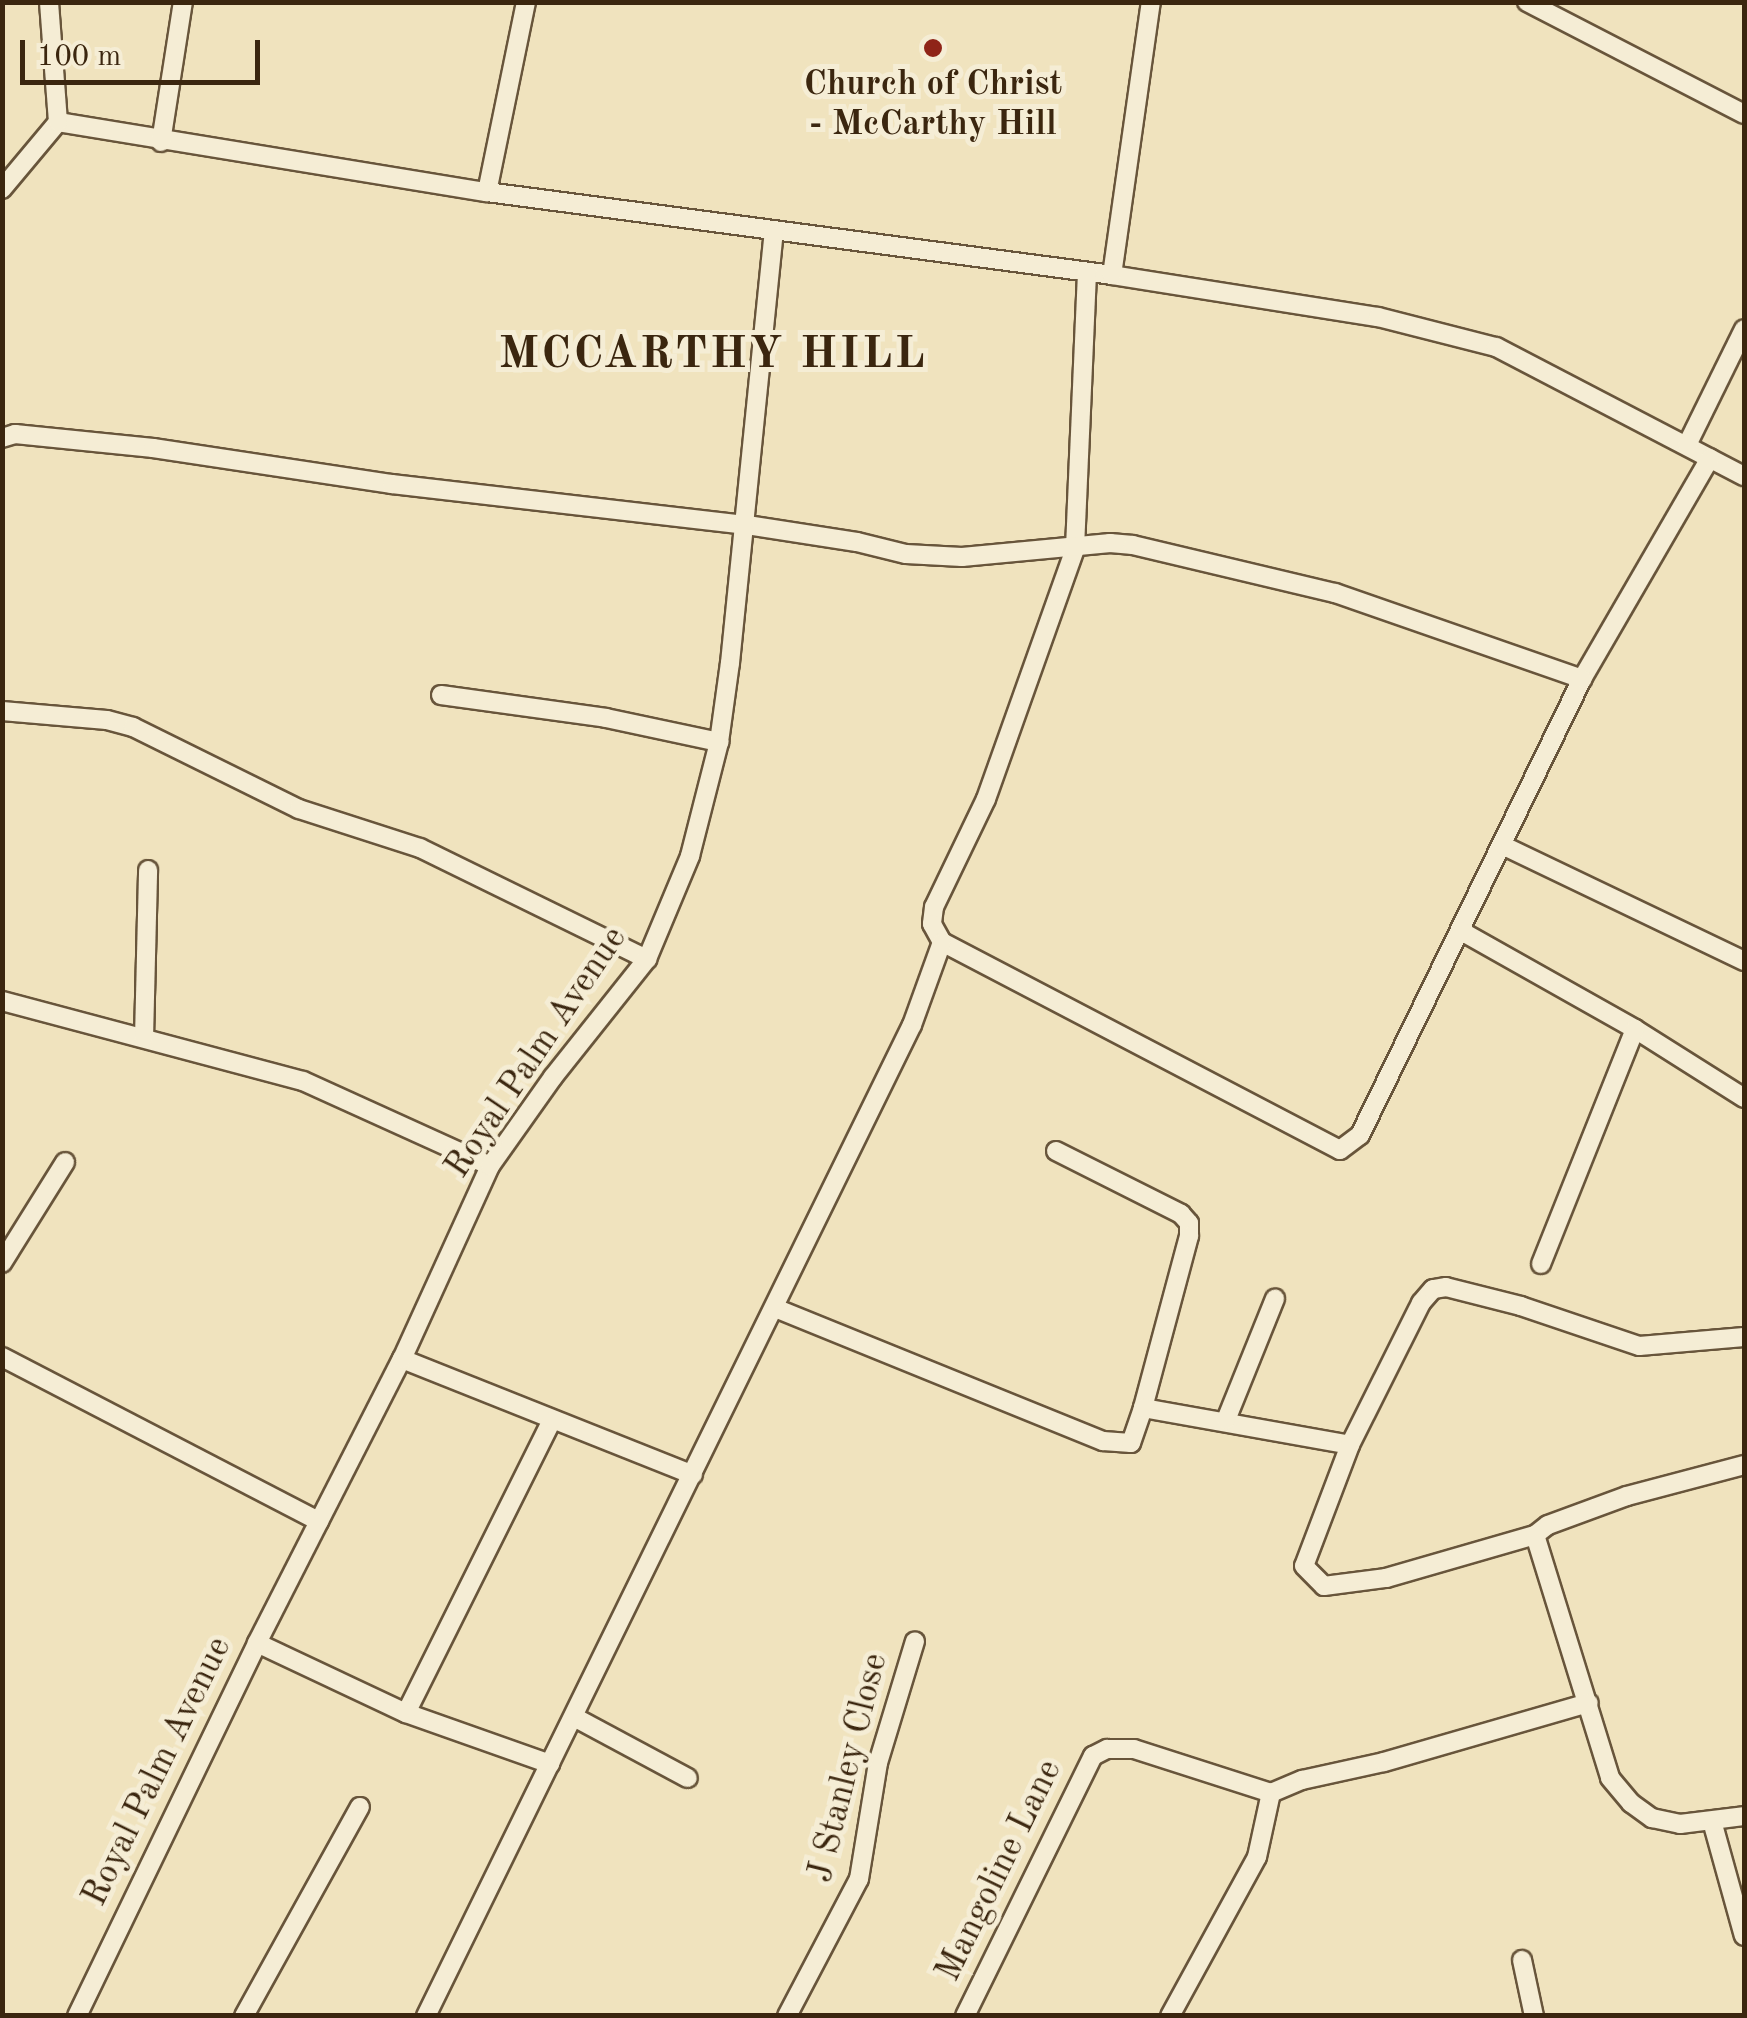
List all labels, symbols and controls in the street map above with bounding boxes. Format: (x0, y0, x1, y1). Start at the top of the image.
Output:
scale bar (25, 20, 265, 82)
marker: Church of Christ - McCarthy Hill (922, 37, 944, 59)
text: 100 m (37, 42, 121, 72)
place label: Church of Christ - McCarthy Hill (804, 64, 1062, 146)
district label: MCCARTHY HILL (499, 329, 927, 383)
street label: Royal Palm Avenue (437, 919, 637, 1187)
street label: Royal Palm Avenue (75, 1631, 241, 1913)
street label: J Stanley Close (800, 1649, 898, 1887)
street label: Mangoline Lane (928, 1753, 1072, 1989)

